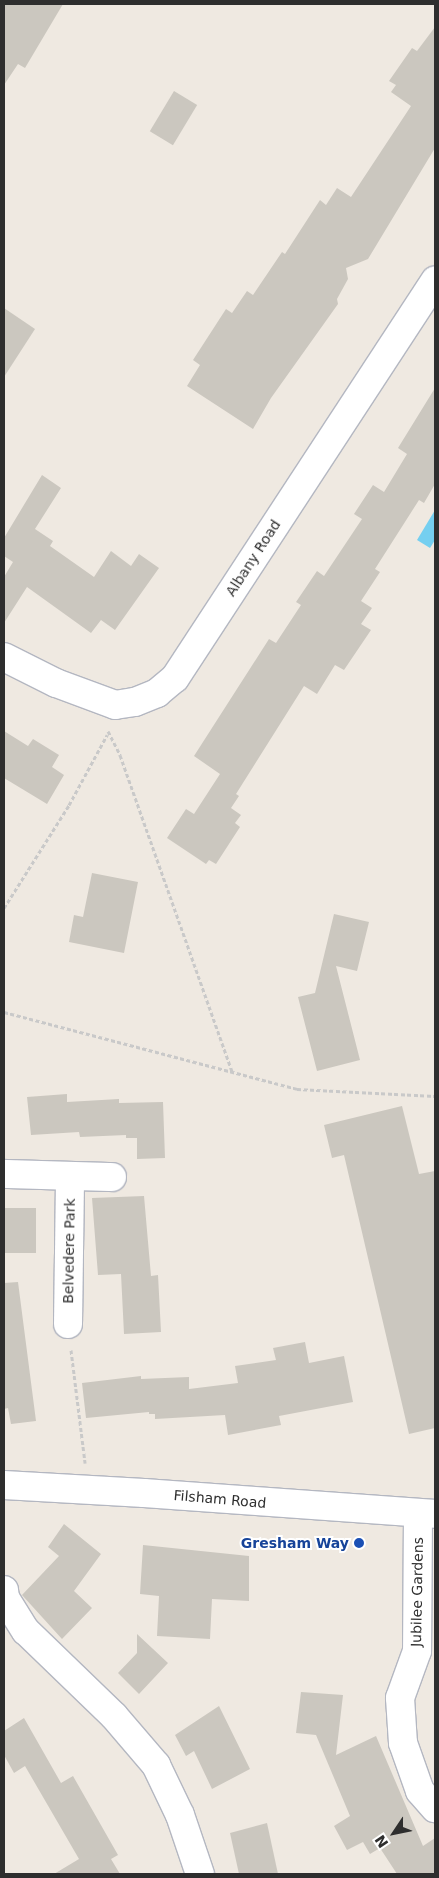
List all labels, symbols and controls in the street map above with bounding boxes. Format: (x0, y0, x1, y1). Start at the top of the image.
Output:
street label: Albany Road (222, 517, 284, 599)
street label: Belvedere Park (60, 1198, 78, 1304)
street label: Filsham Road (173, 1487, 267, 1511)
place label: Gresham Way (241, 1535, 349, 1551)
marker: Gresham Way (353, 1537, 365, 1549)
street label: Jubilee Gardens (408, 1537, 426, 1647)
north arrow (369, 1808, 419, 1858)
text: N (372, 1832, 391, 1851)

